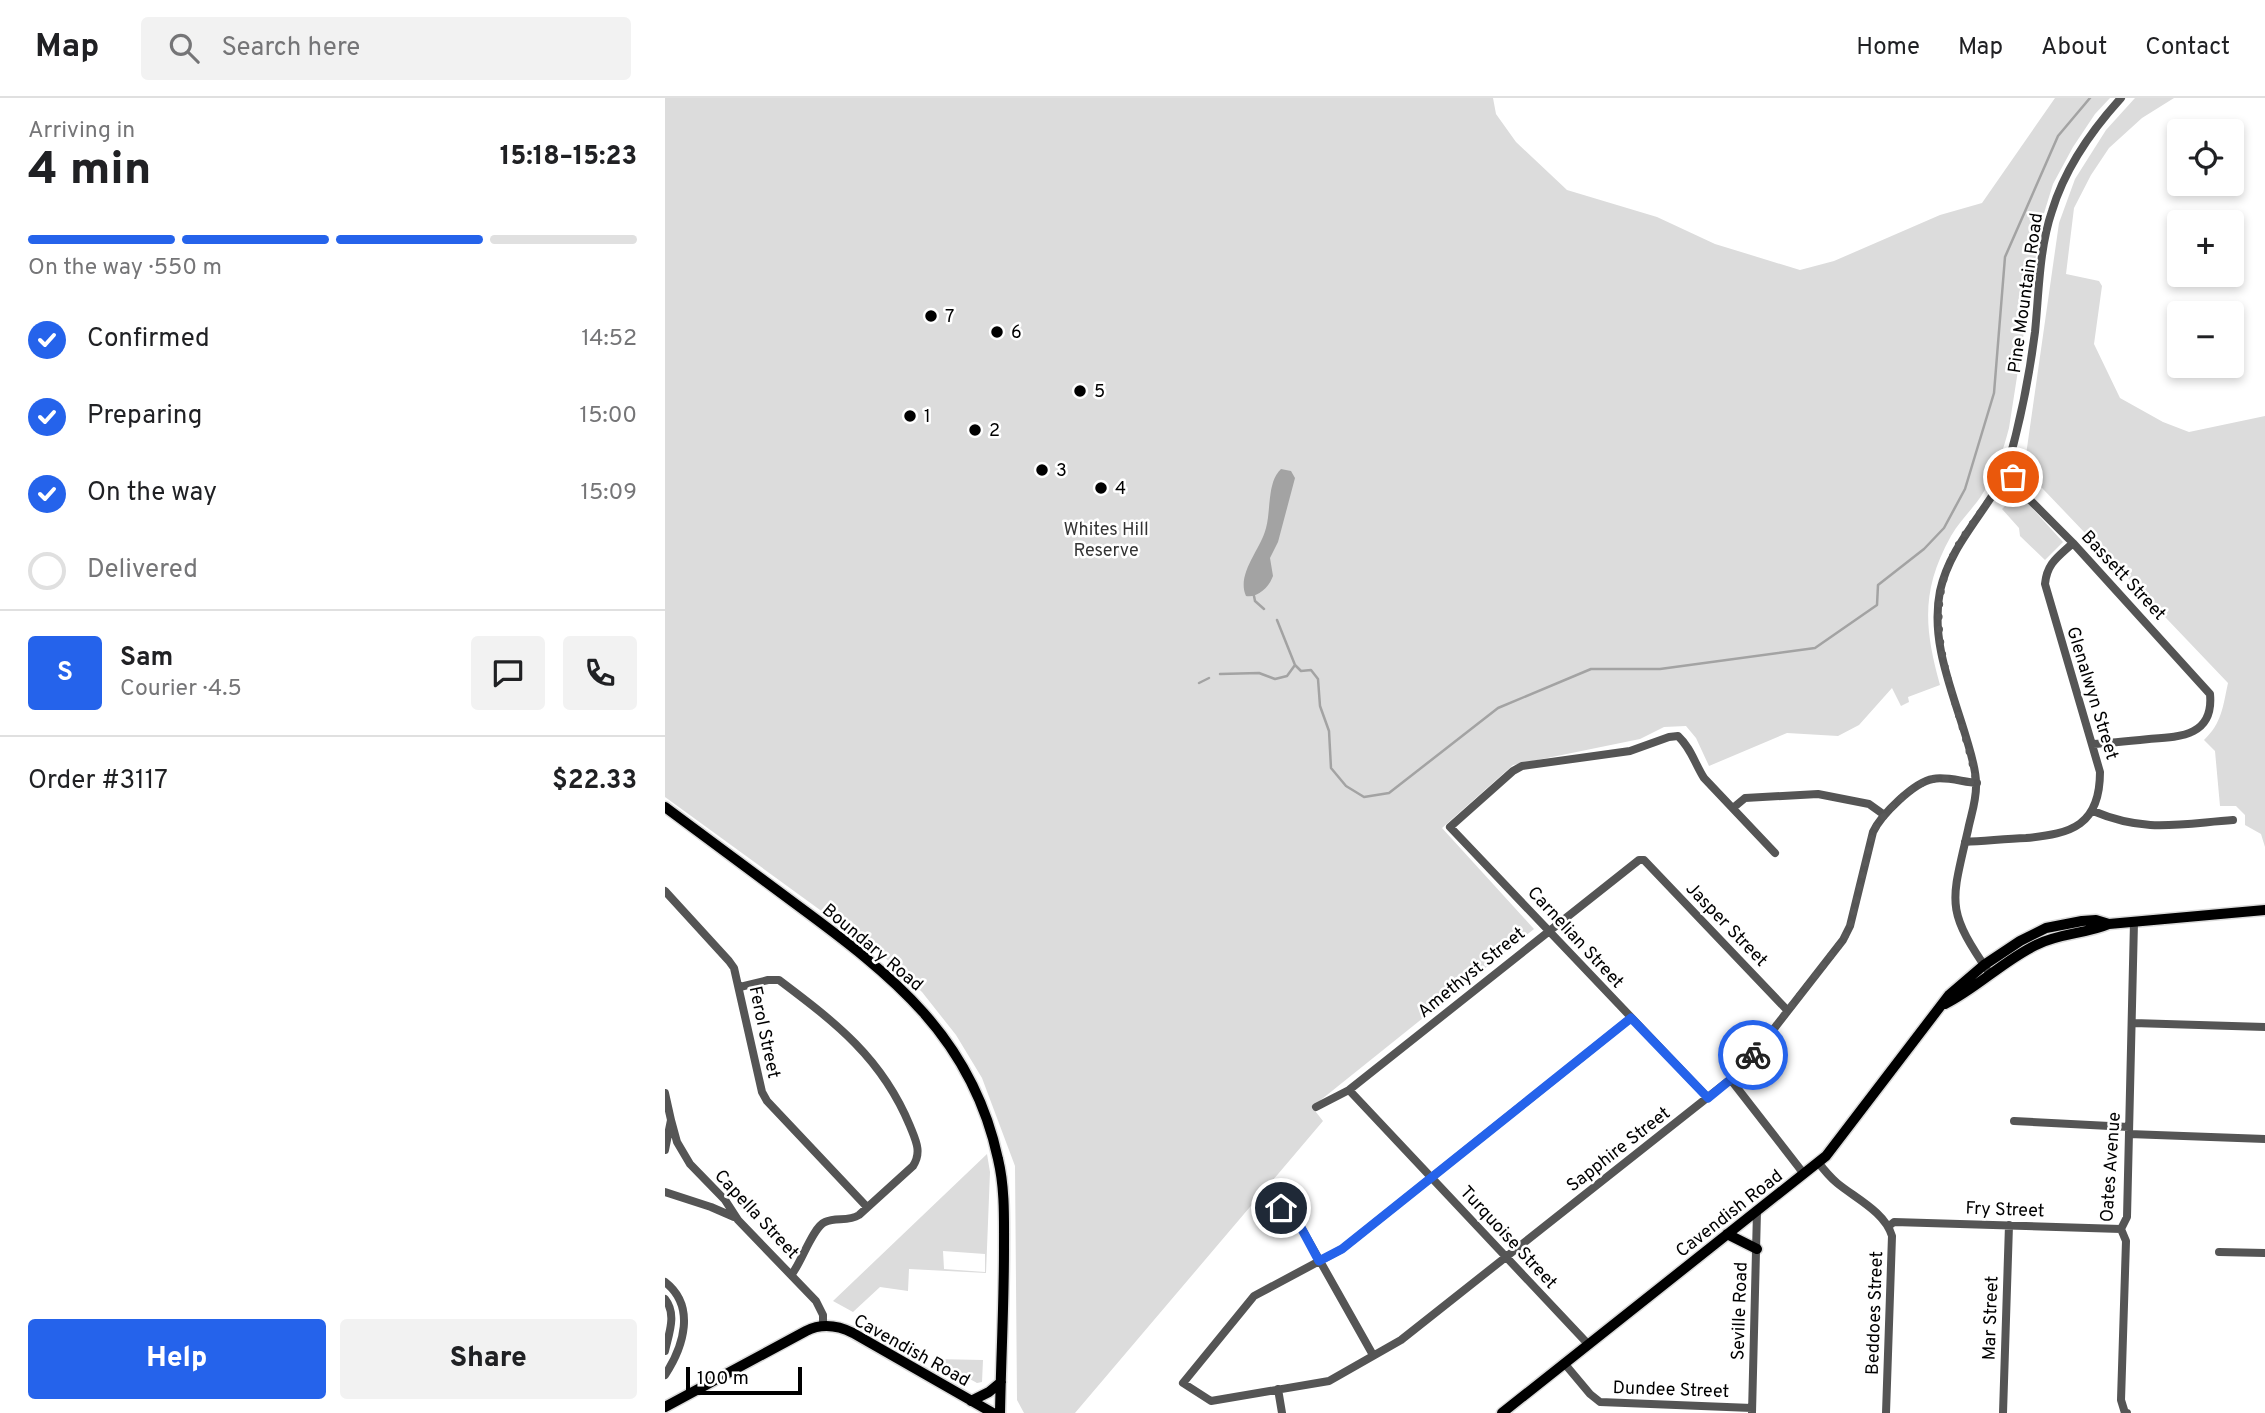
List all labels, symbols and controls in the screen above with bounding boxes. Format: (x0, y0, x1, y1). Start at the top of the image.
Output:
search box (141, 17, 631, 80)
text: Map (35, 27, 99, 69)
icon: search (165, 29, 203, 67)
text: Search here (221, 32, 360, 65)
text: Home (1856, 33, 1920, 63)
text: Map (1958, 33, 2003, 63)
text: About (2041, 33, 2107, 63)
text: Contact (2145, 33, 2230, 63)
text: Arriving in (28, 117, 135, 146)
map controls (2167, 119, 2244, 378)
button: locate (2167, 119, 2244, 196)
text: 15:18–15:23 (500, 141, 637, 174)
text: 4 min (28, 142, 152, 201)
button: + (2167, 210, 2244, 287)
street label: Pine Mountain Road (2004, 212, 2049, 375)
text: On the way · 550 m (28, 254, 222, 283)
button: − (2167, 301, 2244, 378)
place label: 7 (945, 306, 954, 329)
marker: 7 (923, 308, 939, 324)
icon: check (28, 321, 66, 359)
place label: 6 (1011, 322, 1022, 345)
text: Confirmed (87, 323, 210, 356)
marker: 6 (989, 324, 1005, 340)
text: 14:52 (581, 325, 637, 354)
place label: 5 (1094, 381, 1105, 404)
marker: 5 (1072, 383, 1088, 399)
icon: check (28, 398, 66, 436)
text: Preparing (87, 400, 202, 433)
text: 15:00 (580, 402, 637, 431)
place label: 1 (924, 406, 931, 429)
marker: 1 (902, 408, 918, 424)
place label: 2 (989, 420, 1000, 443)
marker: 2 (967, 422, 983, 438)
pin (1983, 447, 2043, 507)
icon: bag (1994, 458, 2032, 496)
place label: 3 (1056, 460, 1067, 483)
marker: 3 (1034, 462, 1050, 478)
icon: check (28, 475, 66, 513)
text: On the way (87, 477, 217, 510)
place label: 4 (1115, 478, 1126, 501)
text: 15:09 (580, 479, 637, 508)
marker: 4 (1093, 480, 1109, 496)
park label: Whites Hill Reserve (1063, 519, 1149, 563)
street label: Bassett Street (2075, 526, 2170, 626)
text: Delivered (87, 554, 198, 587)
street label: Glenalwyn Street (2060, 624, 2123, 763)
button: chat (471, 636, 545, 710)
button: phone (563, 636, 637, 710)
text: Sam (120, 642, 173, 675)
text: S (57, 657, 73, 690)
text: Courier · 4.5 (120, 675, 242, 704)
text: Order #3117 (28, 765, 168, 798)
text: $22.33 (552, 765, 637, 798)
street label: Jasper Street (1680, 878, 1772, 972)
street label: Carnelian Street (1522, 882, 1628, 994)
street label: Boundary Road (817, 899, 927, 997)
street label: Amethyst Street (1413, 923, 1530, 1024)
street label: Ferol Street (743, 984, 785, 1081)
courier (1718, 1020, 1788, 1090)
icon: bike (1734, 1036, 1772, 1074)
street label: Sapphire Street (1562, 1102, 1675, 1198)
street label: Oates Avenue (2096, 1111, 2127, 1223)
street label: Capella Street (709, 1165, 803, 1265)
street label: Cavendish Road (1672, 1165, 1788, 1263)
pin (1251, 1178, 1311, 1238)
street label: Turquoise Street (1454, 1181, 1562, 1295)
icon: home (1262, 1189, 1300, 1227)
street label: Fry Street (1965, 1198, 2045, 1223)
street label: Beddoes Street (1862, 1251, 1889, 1376)
street label: Seville Road (1727, 1261, 1754, 1361)
street label: Mar Street (1979, 1275, 2004, 1361)
street label: Cavendish Road (849, 1310, 974, 1393)
button: Help (28, 1319, 326, 1399)
button: Share (340, 1319, 637, 1399)
scale bar (686, 1364, 801, 1396)
text: 100 m (697, 1367, 749, 1391)
street label: Dundee Street (1612, 1377, 1730, 1404)

